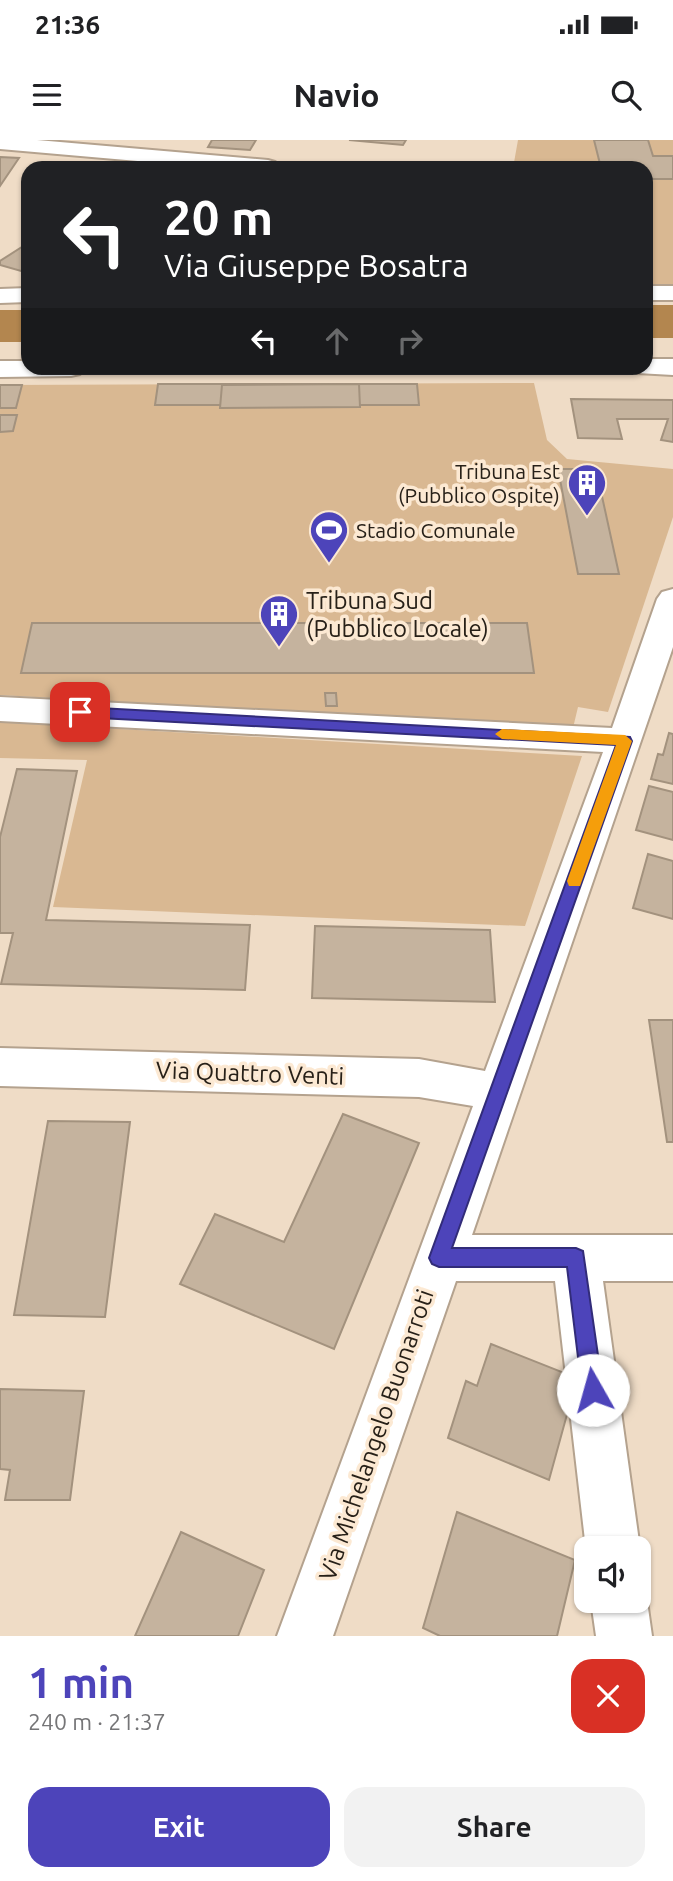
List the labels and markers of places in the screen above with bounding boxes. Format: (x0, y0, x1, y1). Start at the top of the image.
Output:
place label: Tribuna Est (Pubblico Ospite) (398, 459, 560, 507)
building icon: Tribuna Est (Pubblico Ospite) (566, 462, 608, 517)
sports icon: Stadio Comunale (308, 509, 350, 564)
place label: Stadio Comunale (356, 518, 516, 542)
place label: Tribuna Sud (Pubblico Locale) (306, 587, 489, 642)
building icon: Tribuna Sud (Pubblico Locale) (258, 593, 300, 648)
pin (50, 682, 110, 742)

